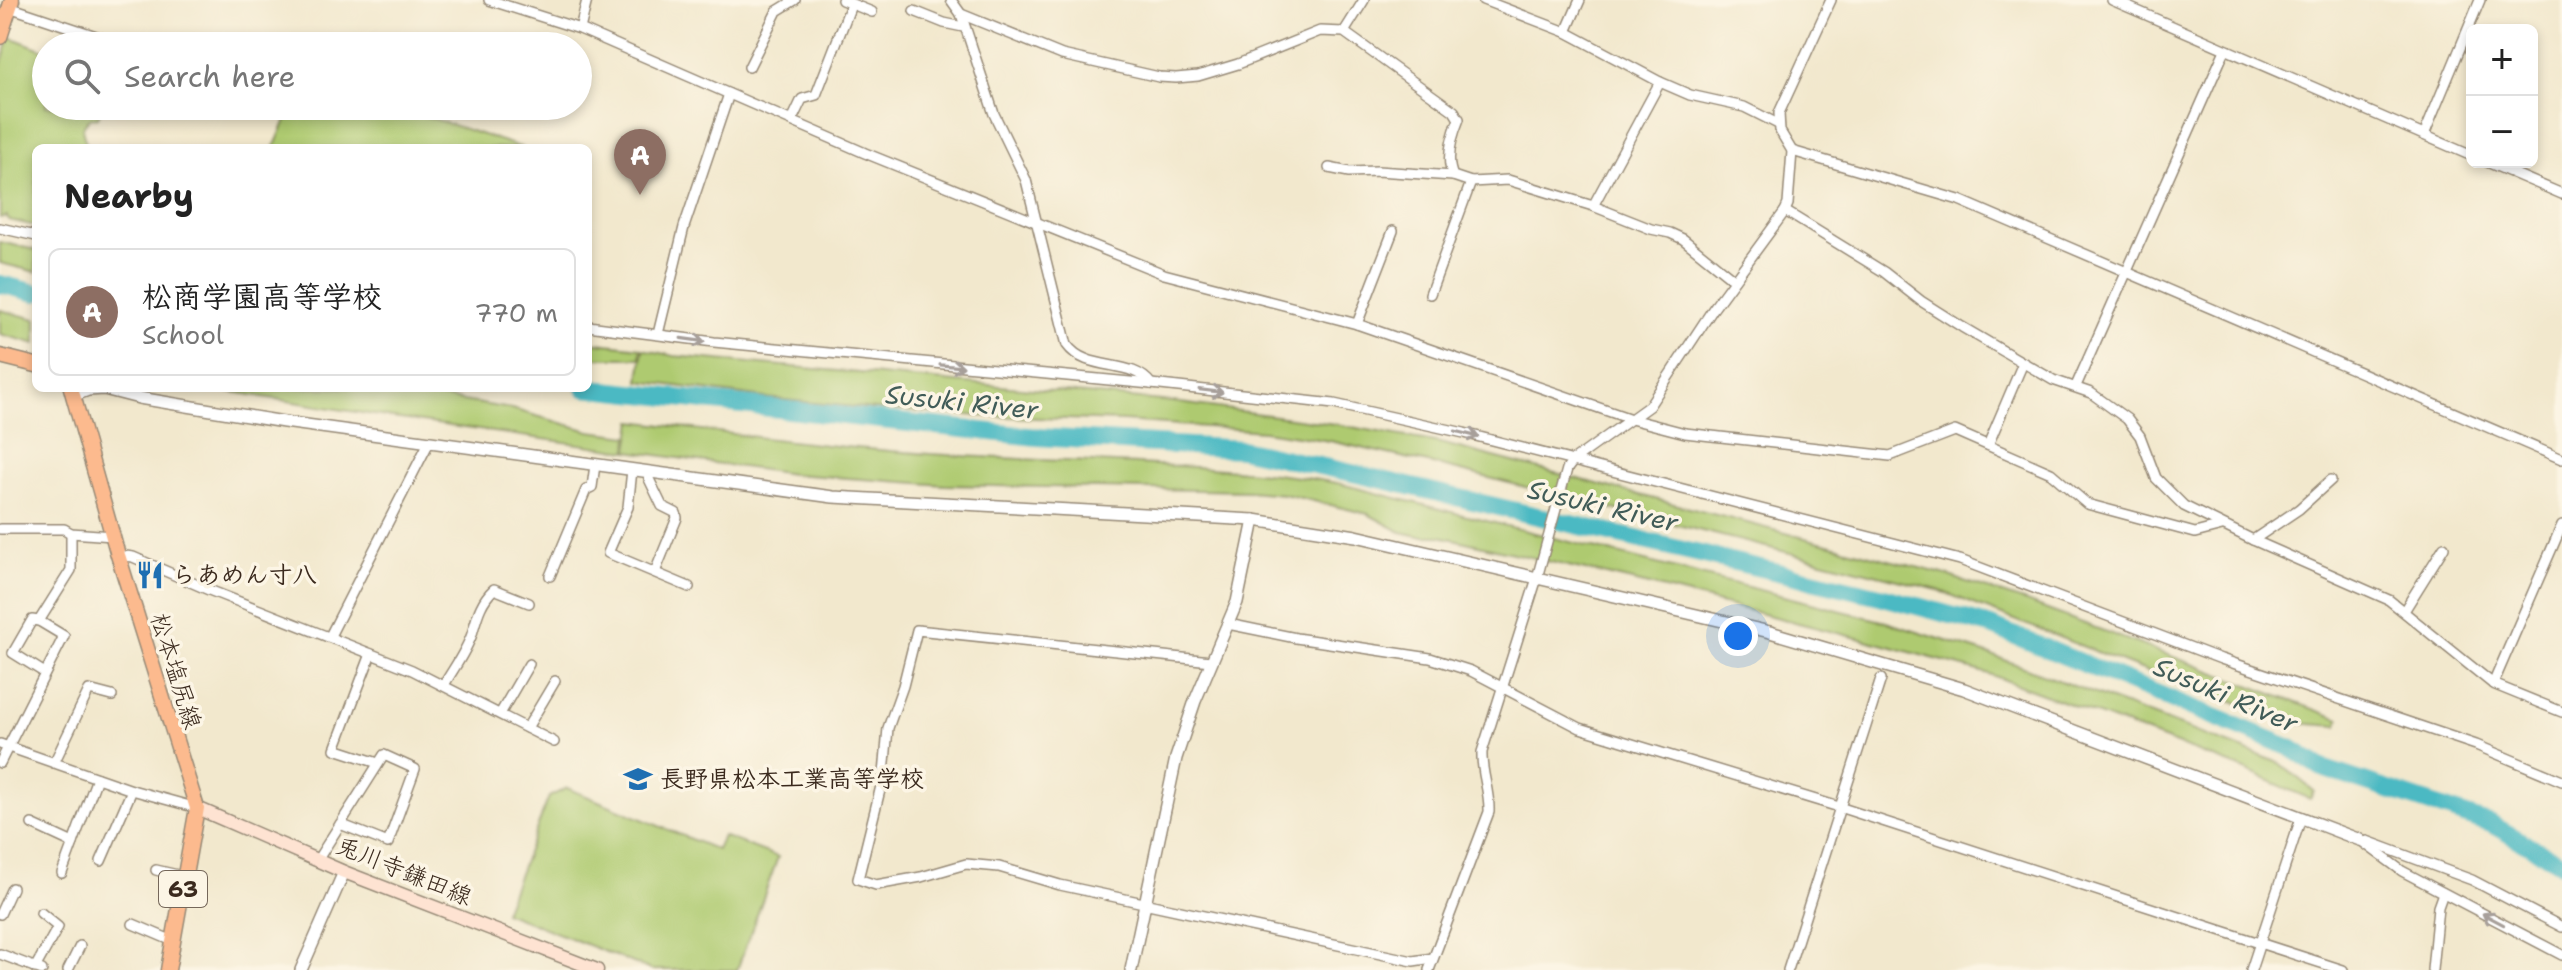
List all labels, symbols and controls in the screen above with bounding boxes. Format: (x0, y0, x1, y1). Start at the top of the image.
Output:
map controls (2466, 24, 2538, 168)
button: + (2466, 24, 2538, 96)
search box (32, 32, 592, 120)
icon: search (60, 54, 104, 98)
text: Search here (124, 56, 295, 97)
button: − (2466, 96, 2538, 168)
pin: A (614, 129, 666, 195)
text: Nearby (64, 173, 194, 219)
text: 松商学園高等学校 (142, 276, 382, 317)
text: A (82, 295, 102, 330)
text: 770 m (474, 295, 558, 330)
text: School (142, 317, 224, 352)
one-way arrow (680, 333, 705, 348)
one-way arrow (938, 358, 965, 373)
water label: Susuki River (884, 376, 1041, 427)
one-way arrow (1197, 383, 1224, 398)
one-way arrow (1453, 427, 1479, 442)
water label: Susuki River (1524, 471, 1683, 540)
place label: らあめん寸八 (172, 559, 316, 591)
restaurant icon: らあめん寸八 (135, 560, 165, 590)
street label: 松本塩尻線 (143, 609, 209, 733)
your location (1718, 616, 1758, 656)
water label: Susuki River (2149, 648, 2304, 741)
place label: 長野県松本工業高等学校 (660, 763, 924, 795)
school or university icon: 長野県松本工業高等学校 (623, 764, 653, 794)
street label: 兎川寺鎌田線 (331, 829, 477, 913)
road number: 63 (159, 871, 207, 907)
one-way arrow (2481, 910, 2505, 926)

